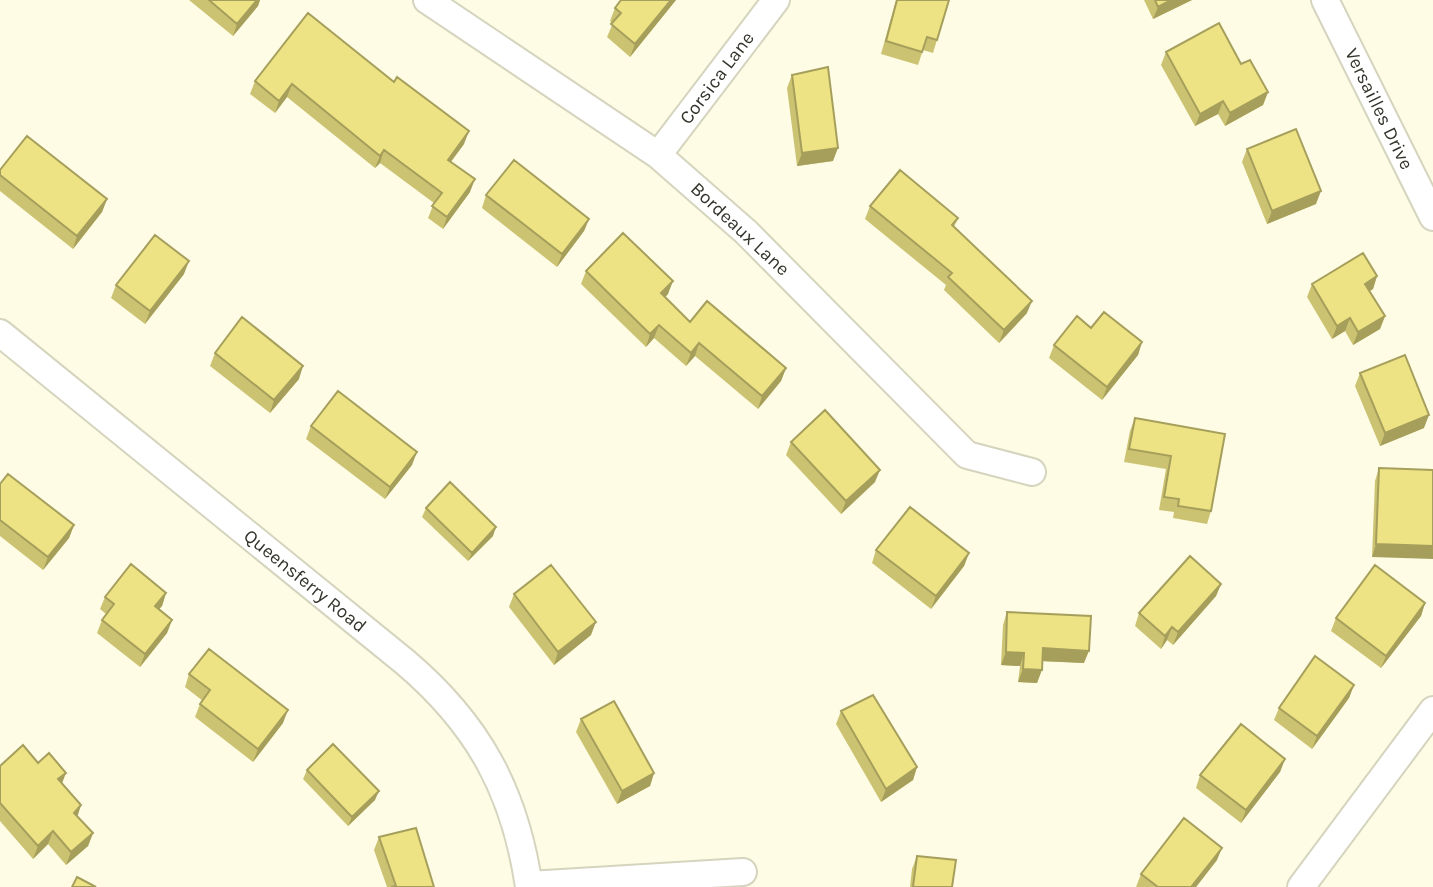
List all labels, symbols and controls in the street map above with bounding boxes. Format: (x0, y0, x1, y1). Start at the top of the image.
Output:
street label: Corsica Lane (675, 27, 759, 129)
street label: Versailles Drive (1340, 45, 1418, 173)
street label: Bordeaux Lane (686, 178, 794, 280)
street label: Queensferry Road (239, 525, 371, 637)

